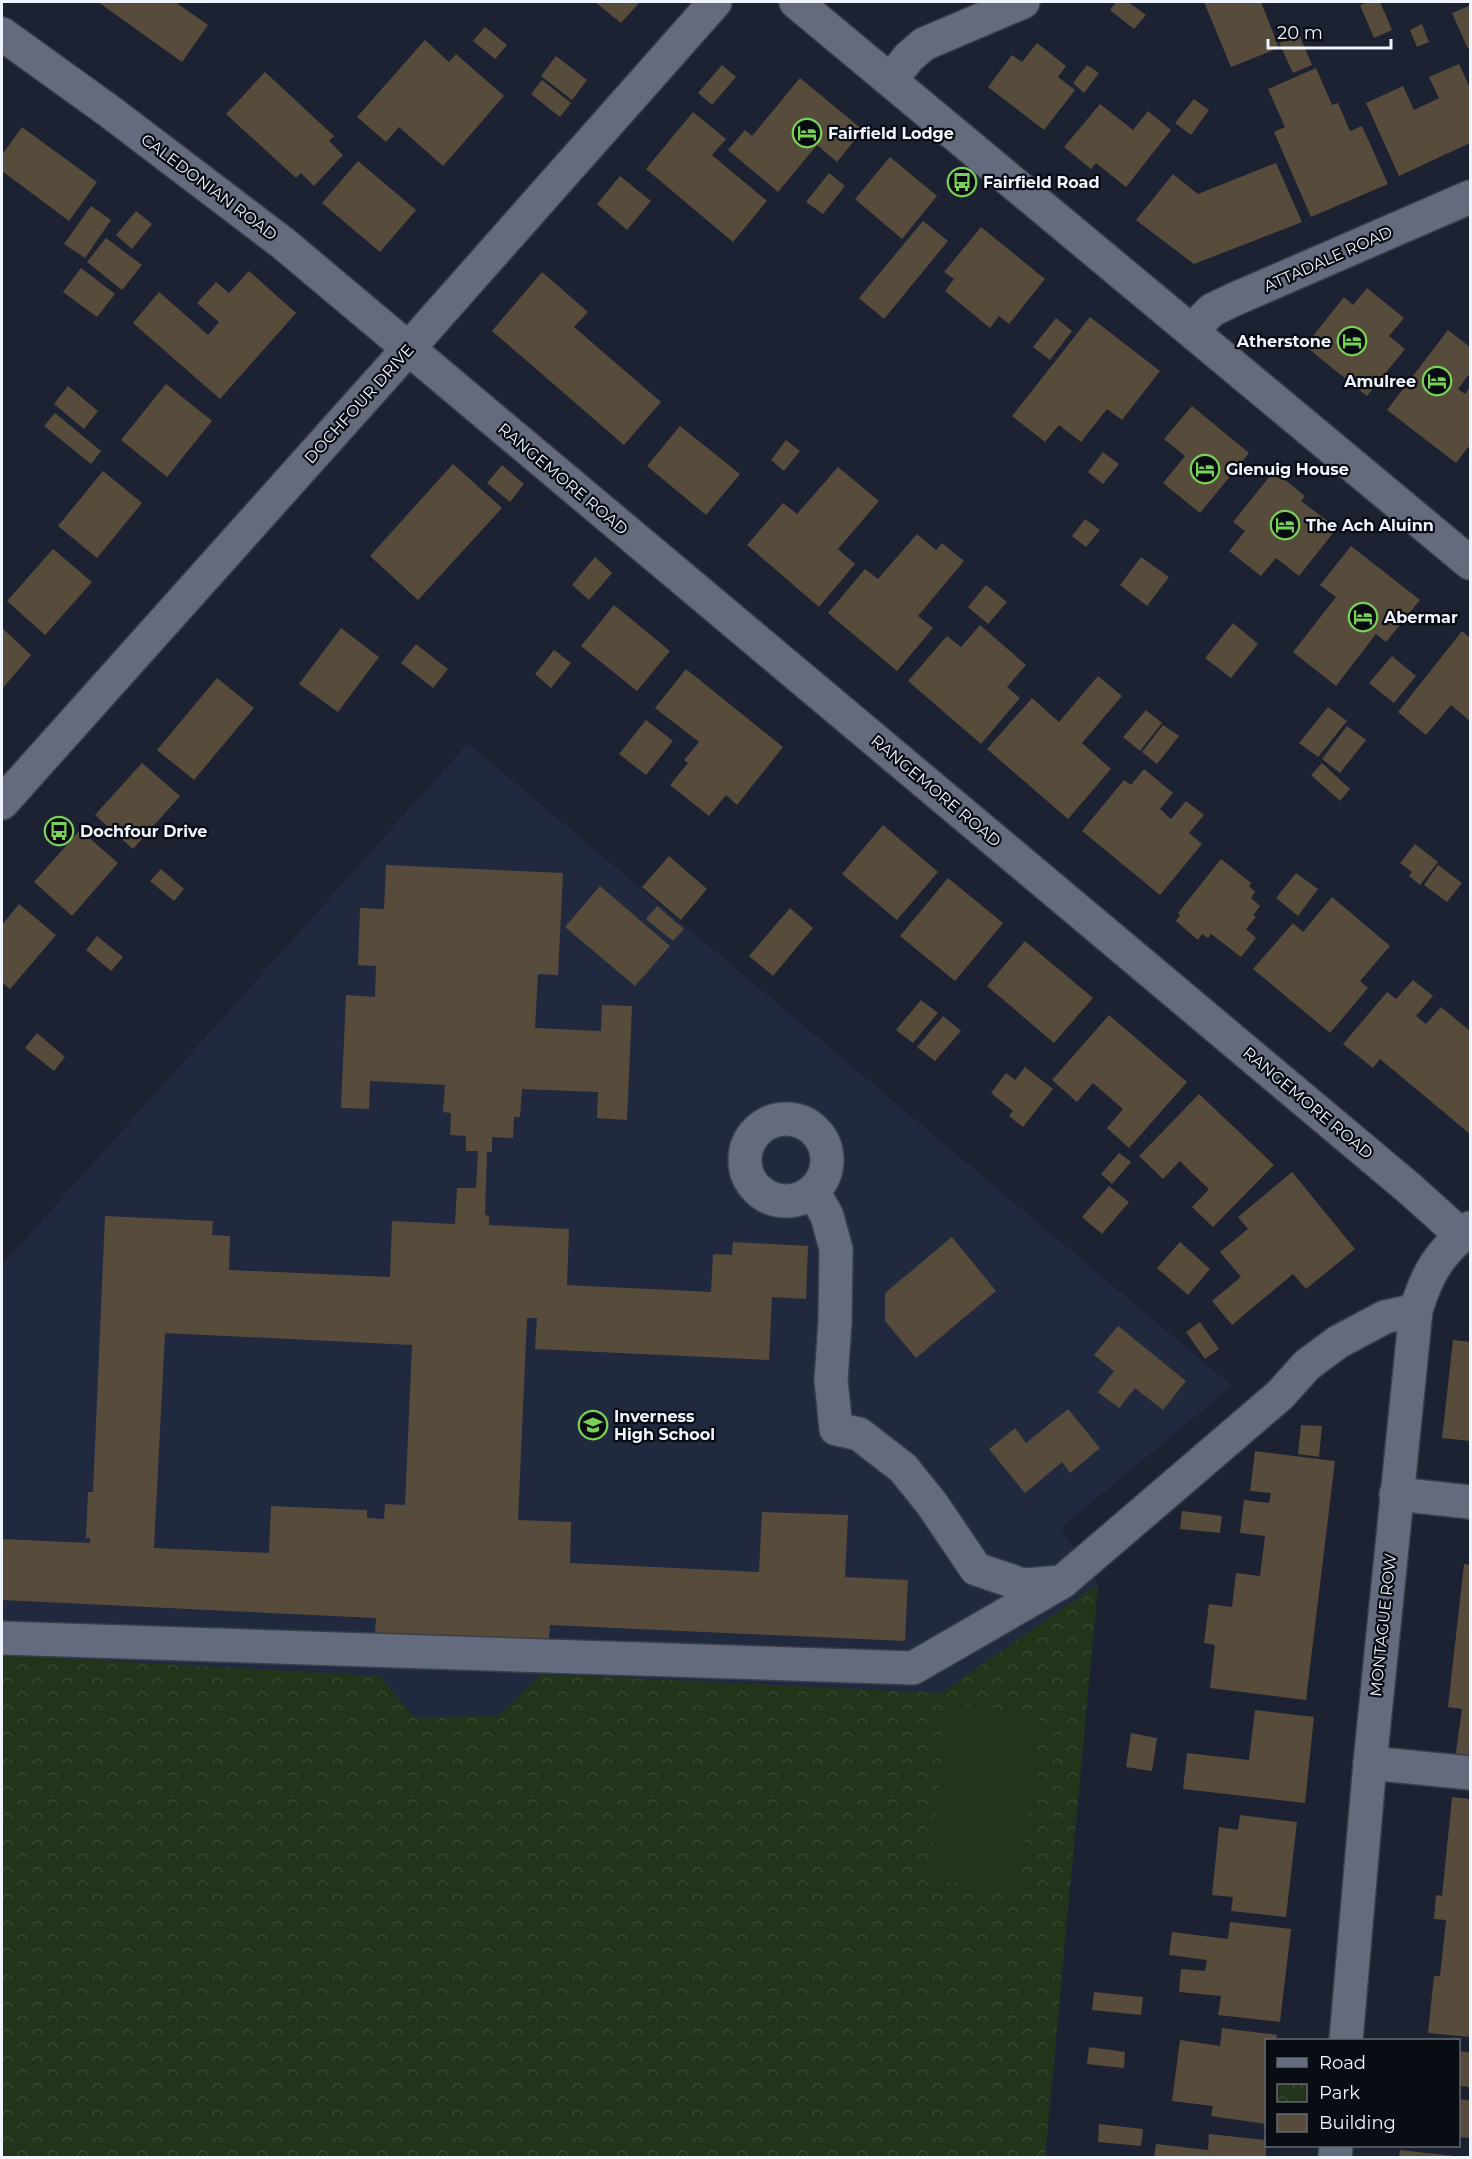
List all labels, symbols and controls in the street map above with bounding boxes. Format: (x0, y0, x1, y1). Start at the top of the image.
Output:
scale bar (1268, 12, 1391, 50)
text: 20 m (1277, 22, 1323, 44)
hotel icon: Fairfield Lodge (791, 117, 823, 149)
place label: Fairfield Lodge (828, 124, 954, 143)
street label: CALEDONIAN ROAD (137, 130, 281, 244)
bus stop icon: Fairfield Road (946, 166, 978, 198)
place label: Fairfield Road (983, 173, 1099, 192)
street label: ATTADALE ROAD (1261, 222, 1395, 296)
hotel icon: Atherstone (1336, 325, 1368, 357)
place label: Atherstone (1236, 332, 1331, 351)
street label: DOCHFOUR DRIVE (300, 340, 418, 468)
hotel icon: Amulree (1421, 365, 1453, 397)
place label: Amulree (1343, 372, 1416, 391)
street label: RANGEMORE ROAD (494, 419, 632, 539)
hotel icon: Glenuig House (1189, 453, 1221, 485)
place label: Glenuig House (1226, 460, 1349, 479)
hotel icon: The Ach Aluinn (1269, 509, 1301, 541)
place label: The Ach Aluinn (1306, 516, 1434, 535)
hotel icon: Abermar (1347, 601, 1379, 633)
place label: Abermar (1383, 608, 1458, 627)
street label: RANGEMORE ROAD (867, 731, 1005, 851)
bus stop icon: Dochfour Drive (43, 815, 75, 847)
place label: Dochfour Drive (80, 822, 207, 841)
street label: RANGEMORE ROAD (1239, 1043, 1377, 1163)
place label: Inverness High School (614, 1407, 715, 1444)
school or university icon: Inverness High School (577, 1409, 609, 1441)
street label: MONTAGUE ROW (1366, 1552, 1400, 1698)
legend (1265, 2039, 1460, 2147)
text: Road (1319, 2052, 1366, 2074)
text: Park (1319, 2082, 1360, 2104)
text: Building (1319, 2112, 1396, 2134)

